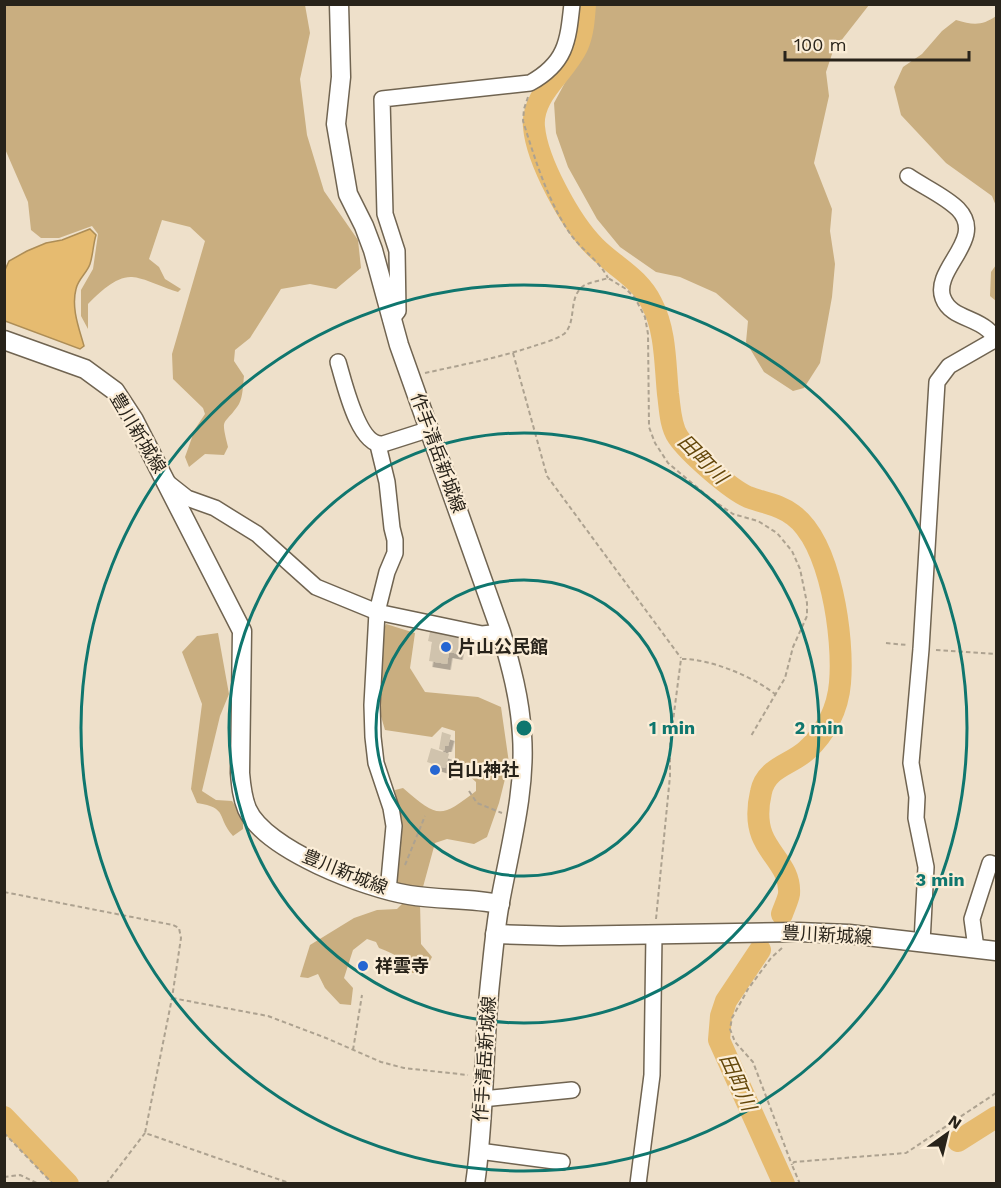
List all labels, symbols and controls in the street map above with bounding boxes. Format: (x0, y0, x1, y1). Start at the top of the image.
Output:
scale bar (785, 24, 970, 62)
text: 100 m (794, 34, 847, 55)
street label: 豊川新城線 (106, 389, 171, 477)
street label: 作手清岳新城線 (407, 390, 470, 516)
water label: 田町川 (673, 429, 734, 490)
place label: 片山公民館 (458, 636, 548, 657)
marker: 片山公民館 (439, 640, 453, 654)
text: 1 min (649, 717, 695, 738)
text: 2 min (794, 717, 844, 738)
centre of rings (514, 718, 534, 738)
place label: 白山神社 (447, 759, 519, 780)
marker: 白山神社 (428, 763, 442, 777)
street label: 豊川新城線 (300, 845, 391, 898)
text: 3 min (915, 869, 965, 890)
street label: 豊川新城線 (782, 922, 873, 947)
place label: 祥雲寺 (375, 955, 429, 976)
marker: 祥雲寺 (356, 959, 370, 973)
street label: 作手清岳新城線 (470, 995, 499, 1123)
water label: 田町川 (715, 1050, 762, 1116)
north arrow (917, 1104, 977, 1164)
text: N (945, 1111, 965, 1133)

